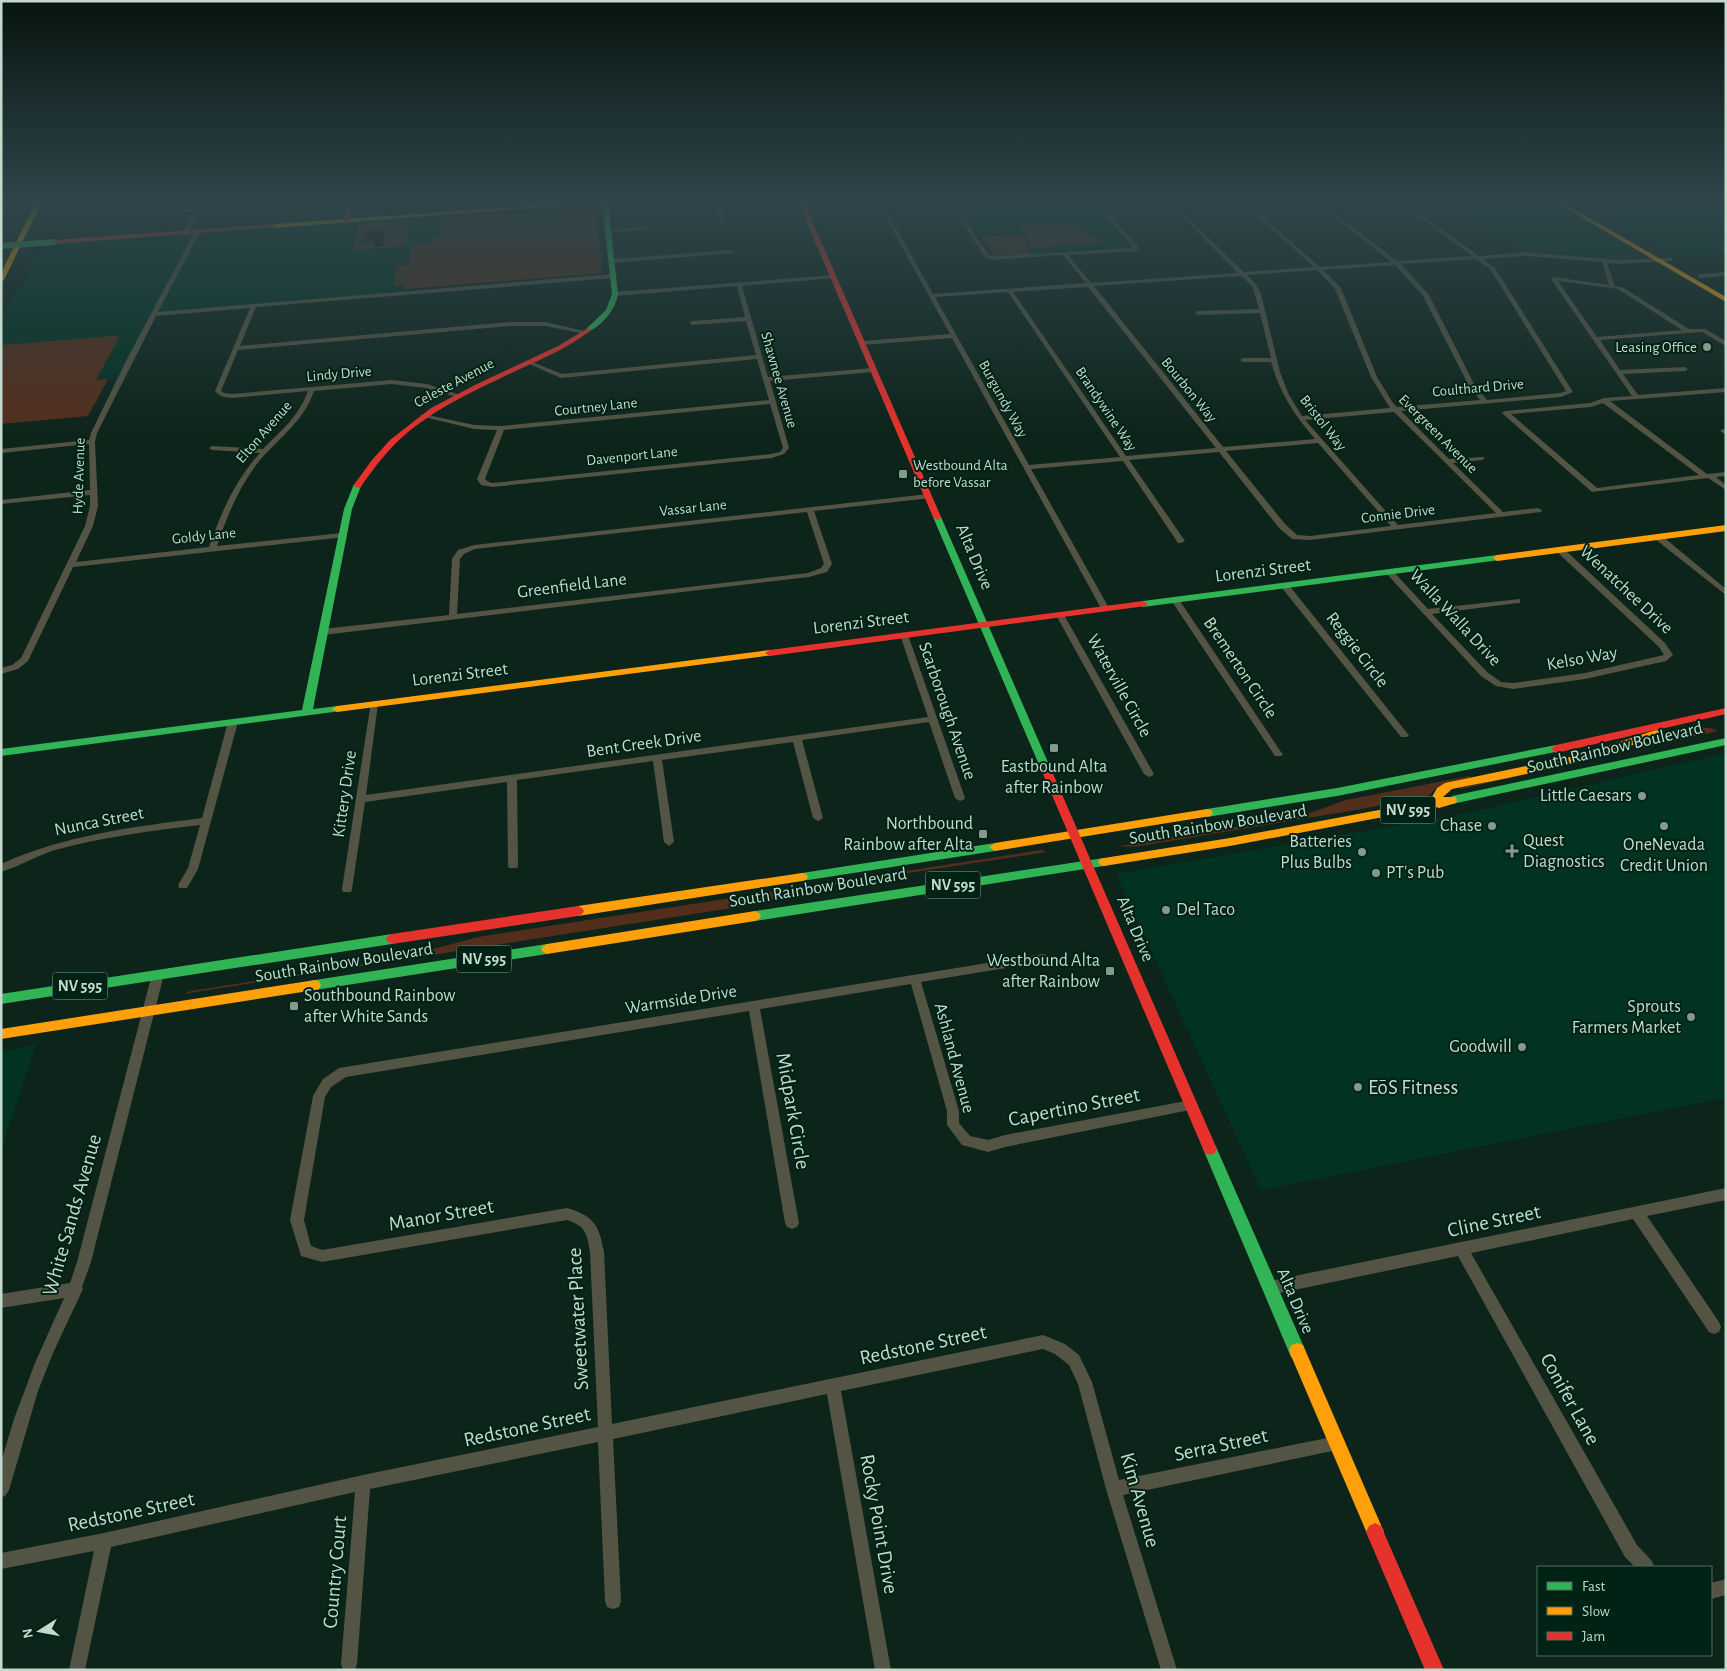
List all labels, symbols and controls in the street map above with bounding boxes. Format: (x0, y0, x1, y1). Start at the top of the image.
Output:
street label: Shawnee Avenue (758, 330, 800, 430)
place label: Leasing Office (1615, 340, 1697, 355)
marker: Leasing Office (1701, 341, 1713, 353)
street label: Bourbon Way (1158, 355, 1220, 426)
street label: Celeste Avenue (412, 356, 497, 410)
street label: Burgundy Way (976, 358, 1031, 440)
street label: Lindy Drive (306, 364, 372, 384)
street label: Brandywine Way (1072, 364, 1140, 454)
street label: Coulthard Drive (1432, 377, 1524, 399)
street label: Bristol Way (1297, 392, 1350, 454)
street label: Evergreen Avenue (1396, 392, 1480, 476)
street label: Courtney Lane (554, 395, 638, 419)
street label: Elton Avenue (233, 398, 295, 466)
street label: Hyde Avenue (70, 437, 88, 515)
street label: Davenport Lane (586, 444, 679, 468)
place label: Westbound Alta before Vassar (913, 458, 1008, 490)
marker: Westbound Alta before Vassar (897, 468, 909, 480)
street label: Vassar Lane (659, 497, 727, 519)
street label: Connie Drive (1360, 502, 1436, 526)
street label: Alta Drive (952, 522, 996, 592)
street label: Goldy Lane (171, 525, 237, 547)
street label: Wenatchee Drive (1576, 543, 1676, 637)
street label: Lorenzi Street (1214, 556, 1312, 586)
street label: Walla Walla Drive (1406, 566, 1504, 670)
street label: Greenfield Lane (516, 570, 628, 602)
street label: Lorenzi Street (812, 608, 910, 638)
street label: Reggie Circle (1322, 609, 1392, 691)
street label: Bremerton Circle (1200, 614, 1280, 722)
street label: Waterville Circle (1083, 632, 1155, 740)
street label: Scarborough Avenue (915, 640, 979, 782)
street label: Kelso Way (1545, 644, 1619, 674)
street label: Lorenzi Street (411, 660, 509, 690)
street label: South Rainbow Boulevard (1525, 719, 1705, 777)
street label: Bent Creek Drive (585, 727, 703, 761)
marker: Eastbound Alta after Rainbow (1048, 742, 1060, 754)
street label: Kittery Drive (330, 749, 360, 839)
place label: Eastbound Alta after Rainbow (1001, 758, 1107, 797)
place label: Little Caesars (1540, 787, 1632, 805)
marker: Little Caesars (1636, 790, 1648, 802)
road number: NV 595 (1380, 796, 1436, 824)
street label: South Rainbow Boulevard (1128, 802, 1308, 848)
street label: Nunca Street (53, 804, 146, 839)
place label: Northbound Rainbow after Alta (843, 815, 973, 854)
place label: Chase (1440, 817, 1482, 835)
marker: Chase (1486, 820, 1498, 832)
marker: OneNevada Credit Union (1658, 820, 1670, 832)
marker: Northbound Rainbow after Alta (977, 828, 989, 840)
place label: Quest Diagnostics (1523, 832, 1605, 871)
place label: Batteries Plus Bulbs (1280, 833, 1352, 872)
place label: OneNevada Credit Union (1620, 836, 1708, 875)
marker: Quest Diagnostics (1505, 844, 1519, 858)
marker: Batteries Plus Bulbs (1356, 846, 1368, 858)
place label: PT's Pub (1386, 864, 1444, 882)
street label: South Rainbow Boulevard (728, 865, 908, 911)
marker: PT's Pub (1370, 867, 1382, 879)
road number: NV 595 (926, 872, 980, 898)
street label: Alta Drive (1113, 894, 1157, 964)
place label: Del Taco (1176, 901, 1235, 919)
marker: Del Taco (1160, 904, 1172, 916)
street label: South Rainbow Boulevard (254, 940, 434, 986)
road number: NV 595 (456, 946, 512, 972)
place label: Westbound Alta after Rainbow (986, 952, 1100, 991)
marker: Westbound Alta after Rainbow (1104, 965, 1116, 977)
road number: NV 595 (52, 972, 108, 999)
street label: Warmside Drive (624, 982, 738, 1018)
place label: Southbound Rainbow after White Sands (304, 987, 456, 1026)
place label: Sprouts Farmers Market (1572, 998, 1681, 1037)
marker: Southbound Rainbow after White Sands (288, 1000, 300, 1012)
street label: Ashland Avenue (931, 1001, 977, 1115)
marker: Sprouts Farmers Market (1685, 1011, 1697, 1023)
place label: Goodwill (1449, 1038, 1512, 1056)
marker: Goodwill (1516, 1041, 1528, 1053)
street label: Midpark Circle (772, 1051, 814, 1171)
place label: EōS Fitness (1368, 1077, 1458, 1098)
marker: EōS Fitness (1352, 1081, 1364, 1093)
street label: Capertino Street (1006, 1084, 1142, 1130)
street label: White Sands Avenue (39, 1132, 105, 1298)
street label: Manor Street (387, 1195, 496, 1235)
street label: Cline Street (1446, 1201, 1543, 1241)
street label: Sweetwater Place (564, 1247, 592, 1391)
street label: Alta Drive (1273, 1266, 1317, 1336)
street label: Redstone Street (858, 1321, 989, 1369)
street label: Conifer Lane (1536, 1350, 1604, 1448)
street label: Redstone Street (462, 1403, 593, 1451)
street label: Serra Street (1172, 1425, 1270, 1465)
street label: Kim Avenue (1116, 1450, 1164, 1550)
street label: Rocky Point Drive (856, 1453, 902, 1595)
street label: Redstone Street (66, 1488, 197, 1536)
street label: Country Court (320, 1514, 350, 1629)
legend (1537, 1566, 1712, 1656)
text: Fast (1582, 1579, 1606, 1594)
text: Slow (1582, 1604, 1610, 1619)
north arrow (15, 1606, 65, 1656)
text: N (20, 1627, 36, 1639)
text: Jam (1582, 1629, 1605, 1644)

